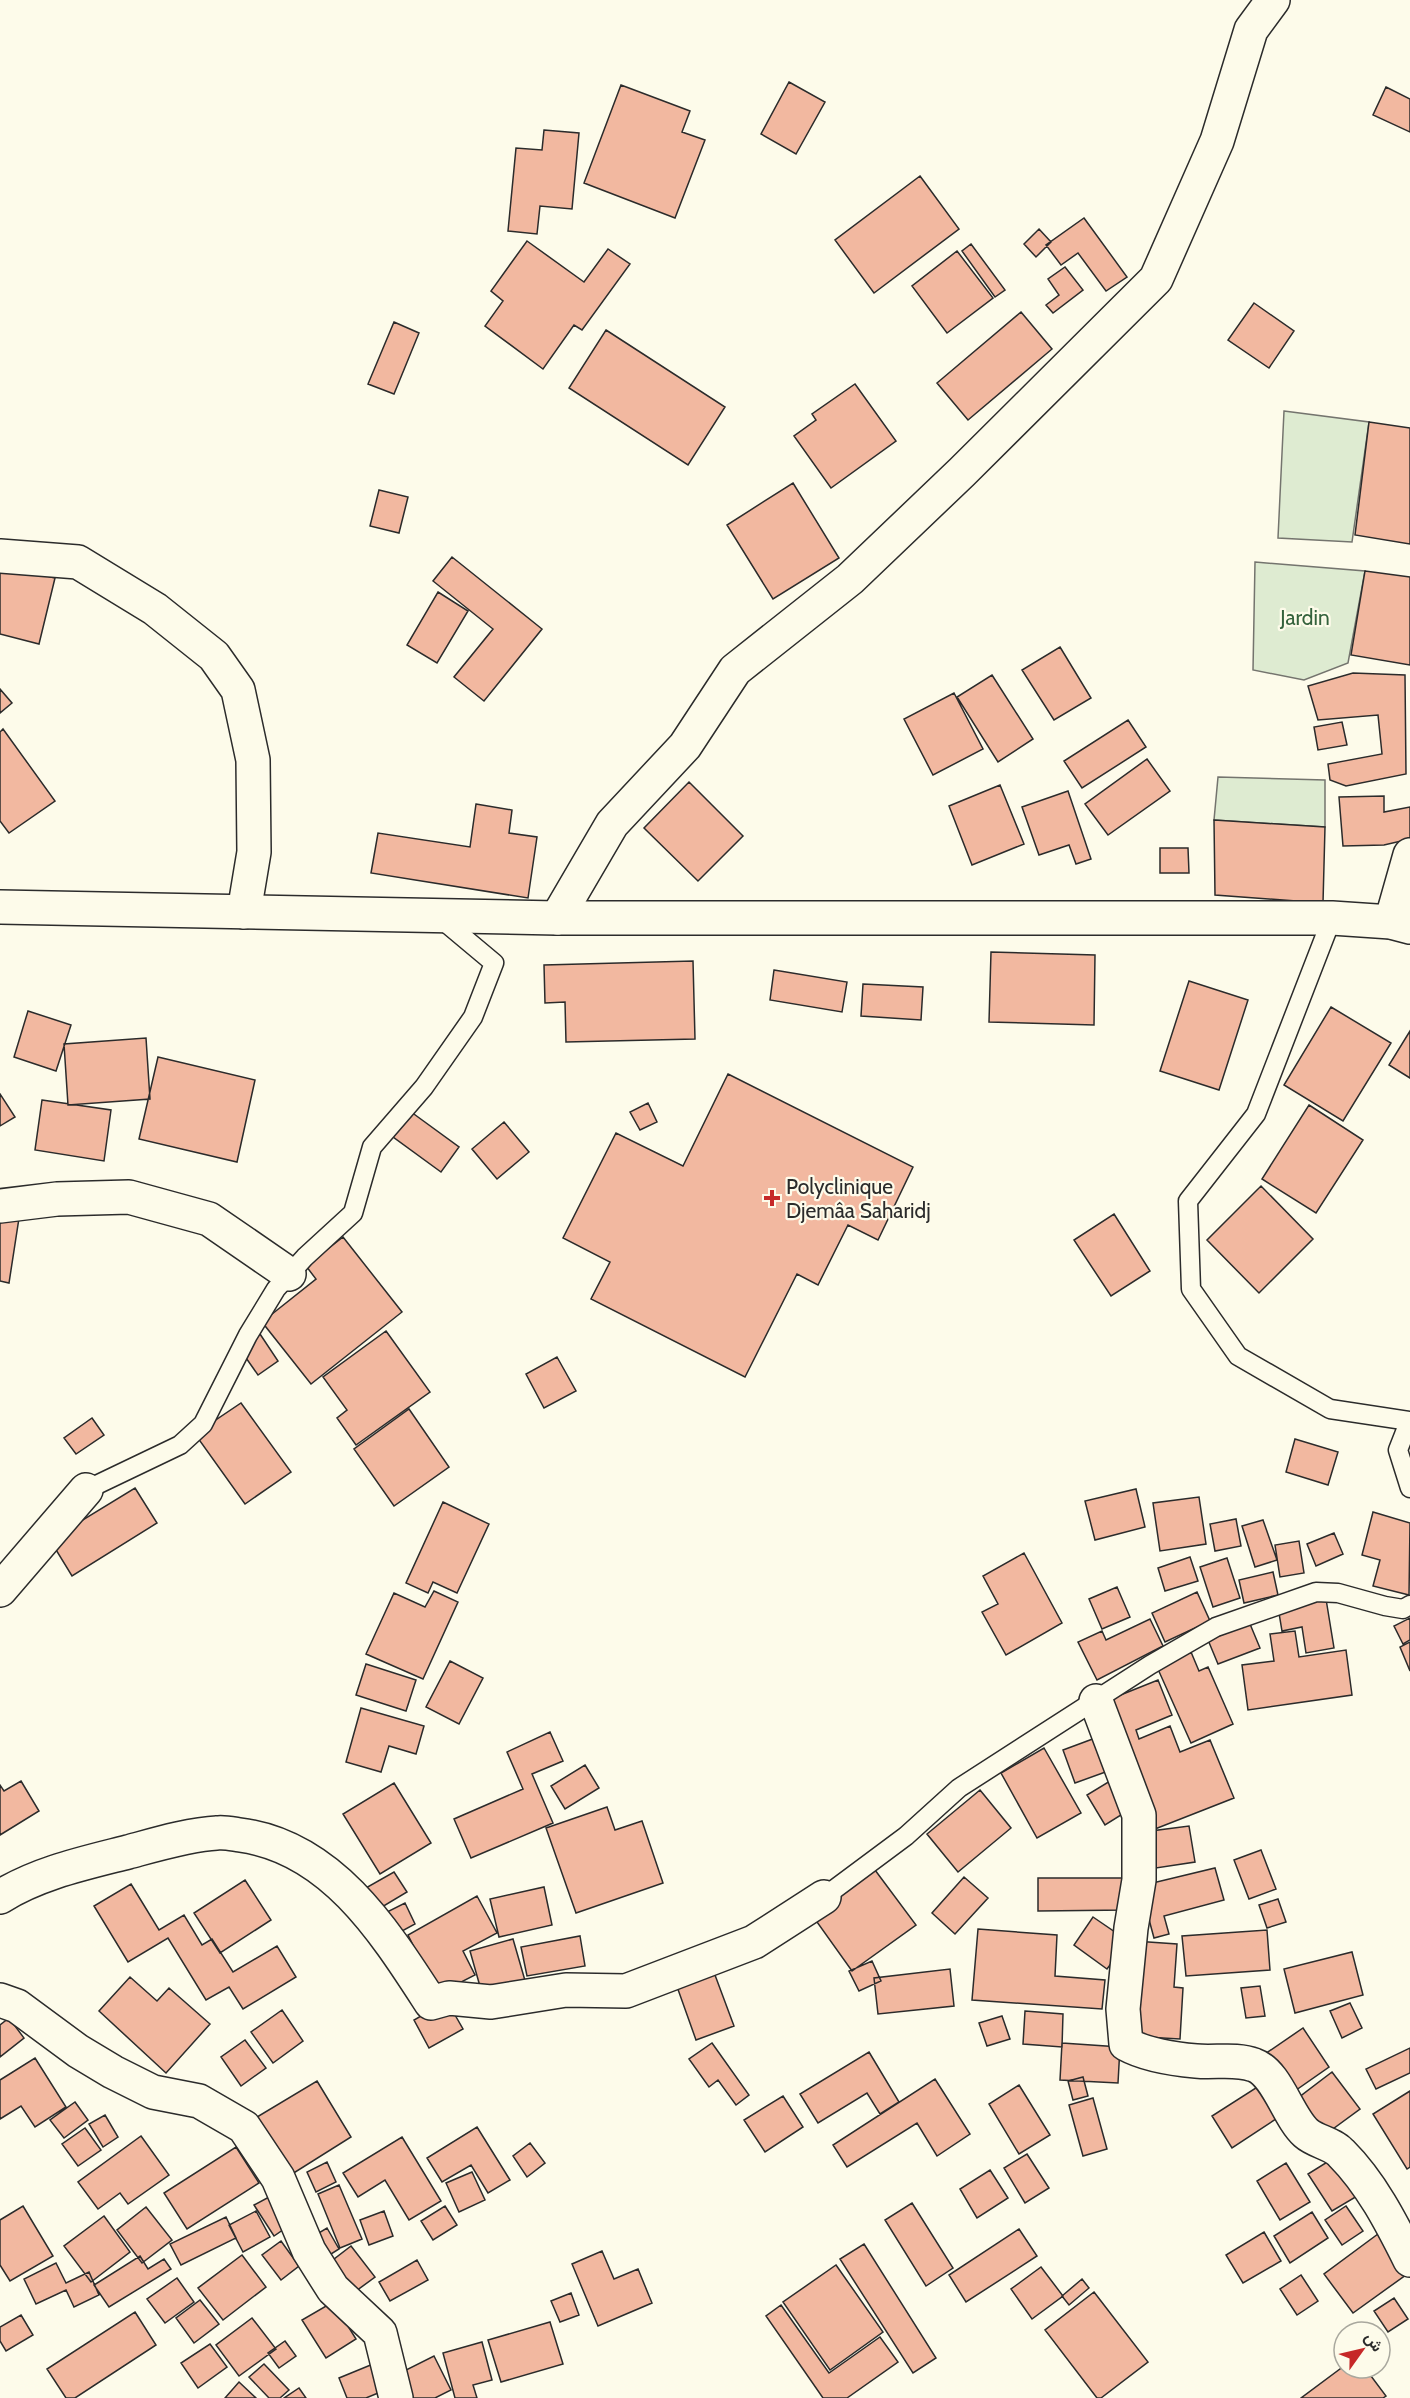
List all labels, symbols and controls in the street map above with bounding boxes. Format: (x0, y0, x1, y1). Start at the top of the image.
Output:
park label: Jardin (1279, 605, 1330, 630)
place label: Polyclinique Djemâa Saharidj (786, 1174, 931, 1224)
marker: Polyclinique Djemâa Saharidj (763, 1189, 781, 1207)
north arrow (1332, 2320, 1392, 2380)
text: ش (1361, 2329, 1387, 2355)

